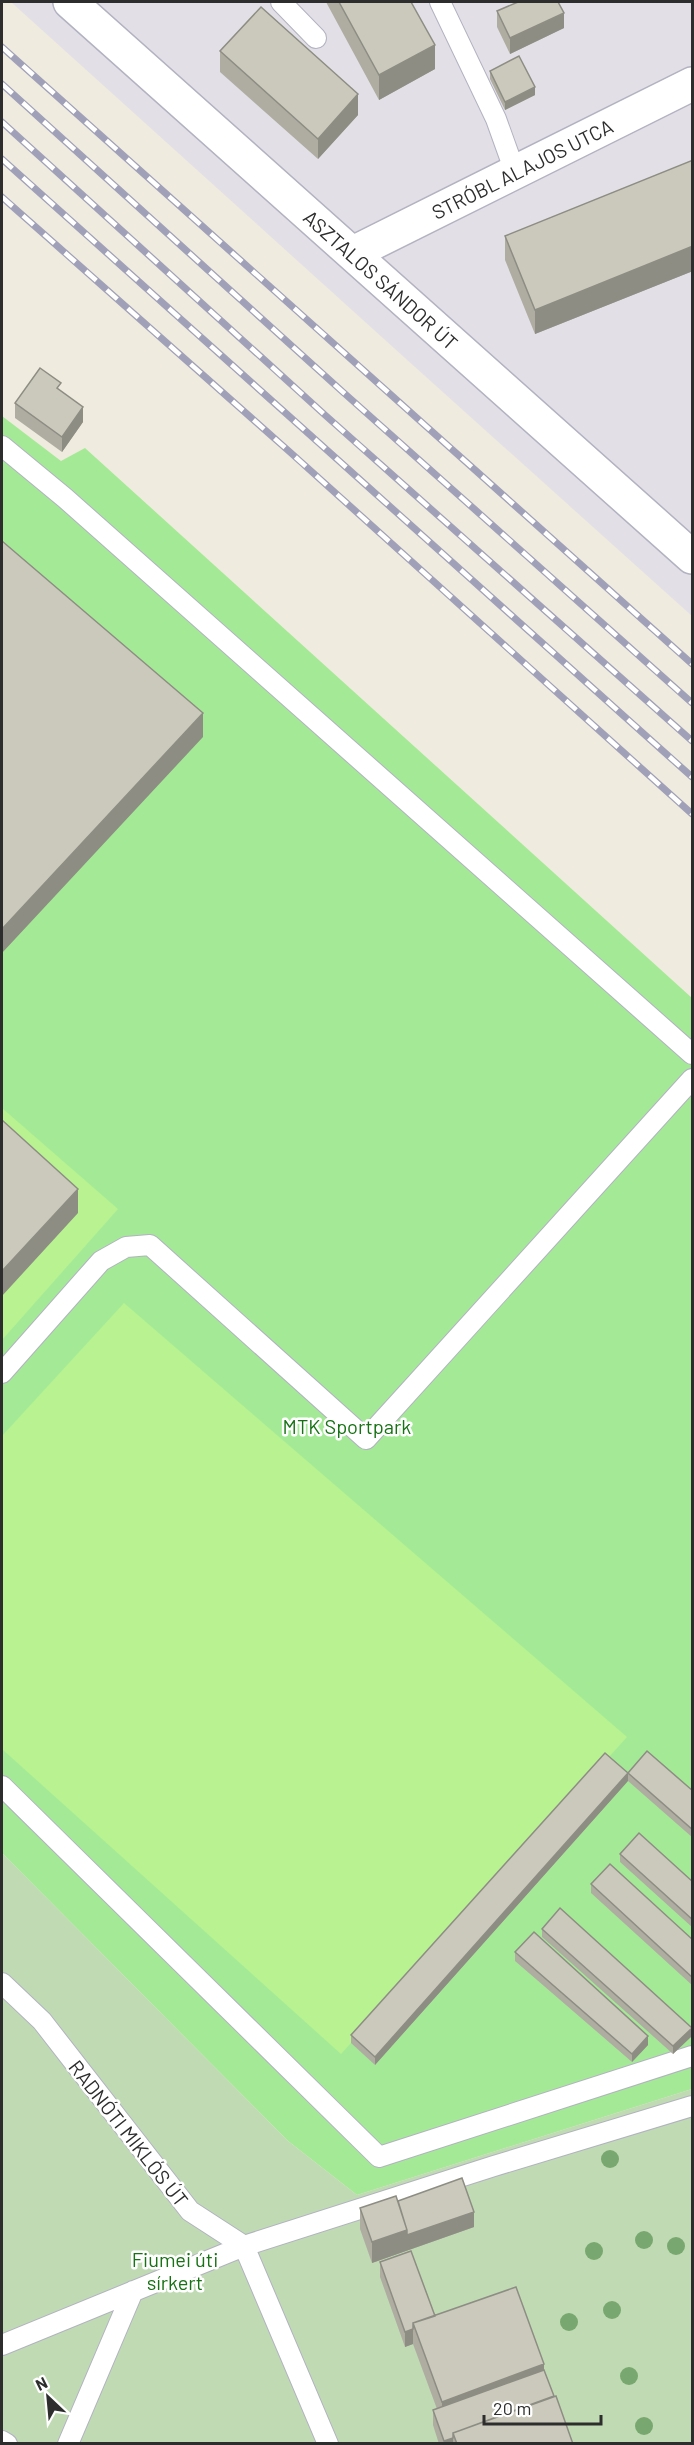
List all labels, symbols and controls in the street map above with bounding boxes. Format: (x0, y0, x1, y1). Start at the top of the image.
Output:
street label: STRÓBL ALAJOS UTCA (428, 114, 617, 224)
street label: ASZTALOS SÁNDOR ÚT (299, 205, 463, 355)
park label: MTK Sportpark (283, 1414, 411, 1438)
street label: RADNÓTI MIKLÓS ÚT (64, 2055, 194, 2211)
park label: Fiumei úti sírkert (132, 2247, 218, 2294)
north arrow (18, 2367, 78, 2427)
text: N (32, 2372, 50, 2394)
scale bar (484, 2388, 601, 2426)
text: 20 m (493, 2397, 531, 2419)

